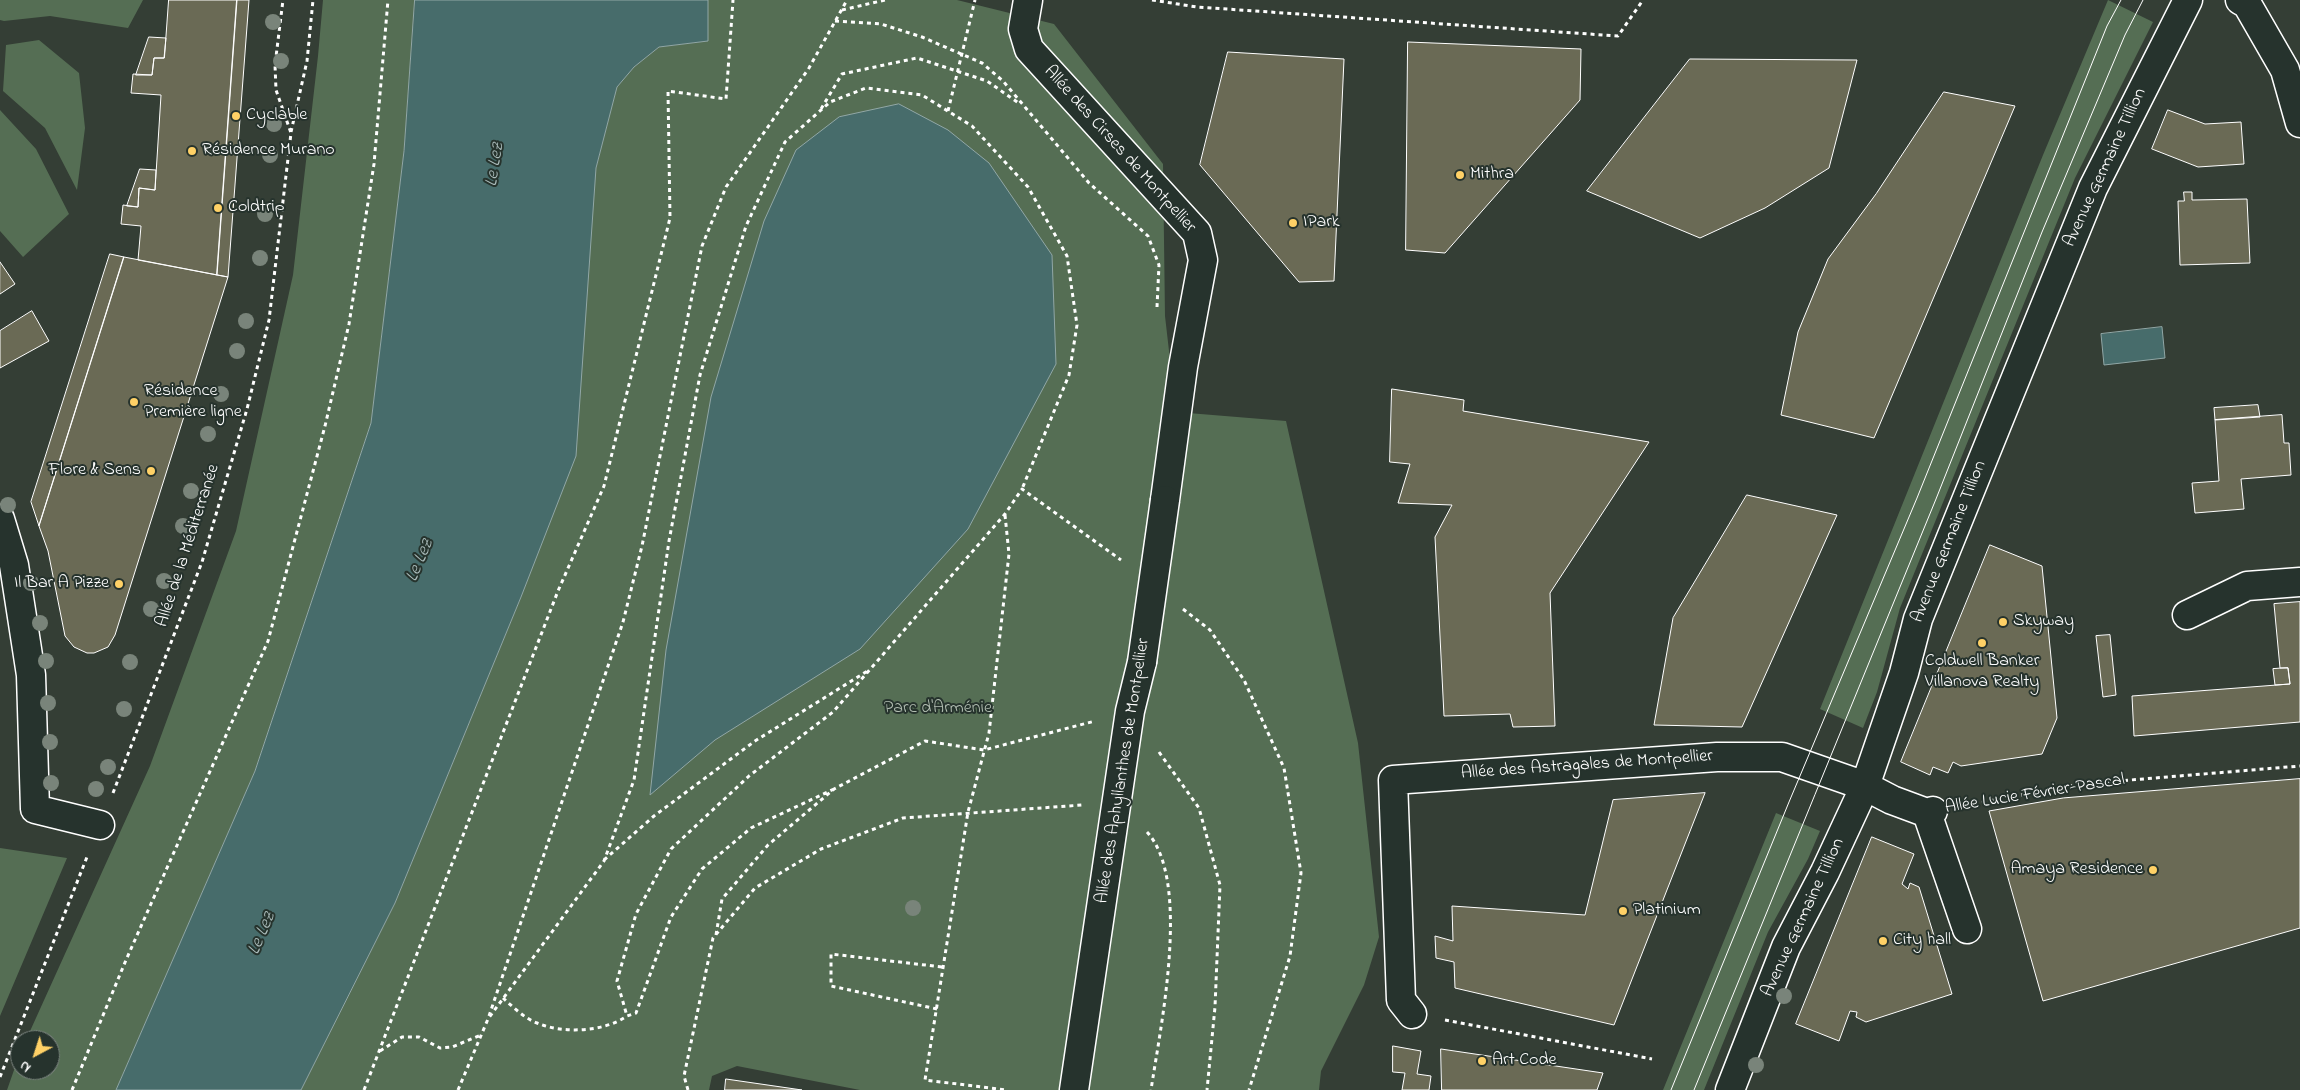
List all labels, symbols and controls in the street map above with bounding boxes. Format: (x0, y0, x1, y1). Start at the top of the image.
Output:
street label: Allée des Cirses de Montpellier (1038, 62, 1200, 238)
street label: Avenue Germaine Tillion (2060, 85, 2152, 251)
place label: Cyclable (246, 105, 307, 127)
marker: Cyclable (230, 110, 242, 122)
place label: Résidence Murano (202, 140, 335, 162)
water label: Le Lez (481, 142, 511, 188)
marker: Résidence Murano (186, 145, 198, 157)
place label: Mithra (1470, 164, 1514, 186)
marker: Mithra (1454, 169, 1466, 181)
place label: Coldtrip (228, 197, 285, 219)
marker: Coldtrip (212, 202, 224, 214)
place label: IPark (1303, 212, 1340, 234)
marker: IPark (1287, 217, 1299, 229)
place label: Résidence Première ligne (144, 381, 242, 424)
marker: Résidence Première ligne (128, 396, 140, 408)
street label: Avenue Germaine Tillion (1908, 458, 1992, 626)
place label: Flore & Sens (48, 460, 141, 482)
street label: Allée de la Méditerranée (152, 462, 226, 630)
marker: Flore & Sens (145, 465, 157, 477)
water label: Le Lez (402, 536, 440, 586)
place label: Il Bar A Pizze (14, 573, 109, 595)
marker: Il Bar A Pizze (113, 578, 125, 590)
place label: Skyway (2013, 611, 2074, 633)
marker: Skyway (1997, 616, 2009, 628)
street label: Allée des Aphyllanthes de Montpellier (1092, 637, 1156, 905)
marker: Coldwell Banker Villanova Realty (1976, 637, 1988, 649)
place label: Coldwell Banker Villanova Realty (1925, 651, 2039, 694)
park label: Parc d'Arménie (884, 698, 992, 720)
street label: Allée des Astragales de Montpellier (1460, 746, 1714, 786)
street label: Allée Lucie Février-Pascal (1944, 770, 2126, 820)
street label: Avenue Germaine Tillion (1758, 835, 1850, 1001)
place label: Amaya Residence (2010, 859, 2143, 881)
marker: Amaya Residence (2147, 864, 2159, 876)
place label: Platinium (1633, 900, 1701, 922)
marker: Platinium (1617, 905, 1629, 917)
water label: Le Lez (244, 909, 282, 959)
place label: City hall (1893, 930, 1951, 952)
marker: City hall (1877, 935, 1889, 947)
north arrow (10, 1030, 60, 1080)
place label: Art Code (1492, 1050, 1557, 1072)
text: N (15, 1055, 36, 1077)
marker: Art Code (1476, 1055, 1488, 1067)

